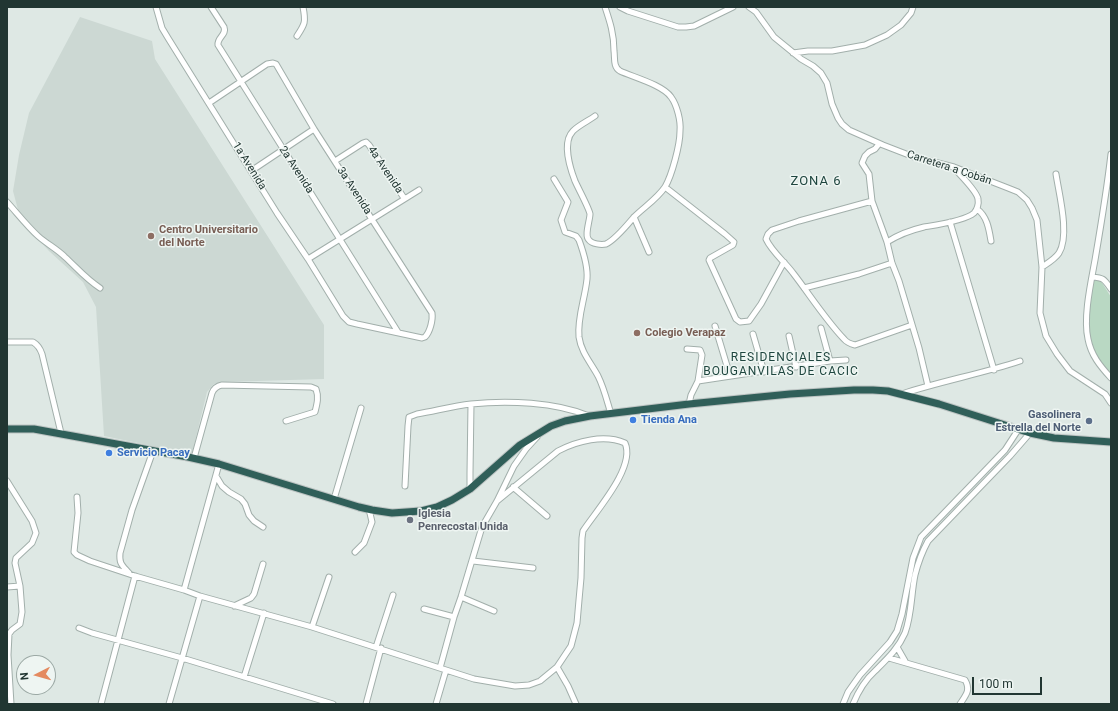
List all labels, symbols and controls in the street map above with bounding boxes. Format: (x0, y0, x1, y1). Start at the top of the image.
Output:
street label: 1a Avenida (229, 140, 269, 192)
street label: 2a Avenida (276, 144, 316, 196)
street label: 4a Avenida (364, 144, 406, 196)
street label: Carretera a Cobán (905, 148, 993, 188)
street label: 3a Avenida (334, 165, 374, 217)
district label: ZONA 6 (791, 174, 841, 190)
place label: Centro Universitario del Norte (159, 223, 258, 249)
marker: Centro Universitario del Norte (146, 231, 156, 241)
place label: Colegio Verapaz (645, 326, 726, 340)
marker: Colegio Verapaz (632, 328, 642, 338)
district label: RESIDENCIALES BOUGANVILAS DE CACIC (703, 351, 859, 379)
place label: Gasolinera Estrella del Norte (995, 408, 1081, 434)
place label: Tienda Ana (641, 413, 697, 427)
marker: Tienda Ana (628, 415, 638, 425)
marker: Gasolinera Estrella del Norte (1084, 416, 1094, 426)
place label: Servicio Pacay (117, 446, 190, 460)
marker: Servicio Pacay (104, 448, 114, 458)
place label: Iglesia Penrecostal Unida (418, 507, 508, 533)
marker: Iglesia Penrecostal Unida (405, 515, 415, 525)
north arrow (16, 655, 56, 695)
scale bar (974, 669, 1044, 695)
text: N (18, 672, 31, 681)
text: 100 m (979, 677, 1013, 691)

